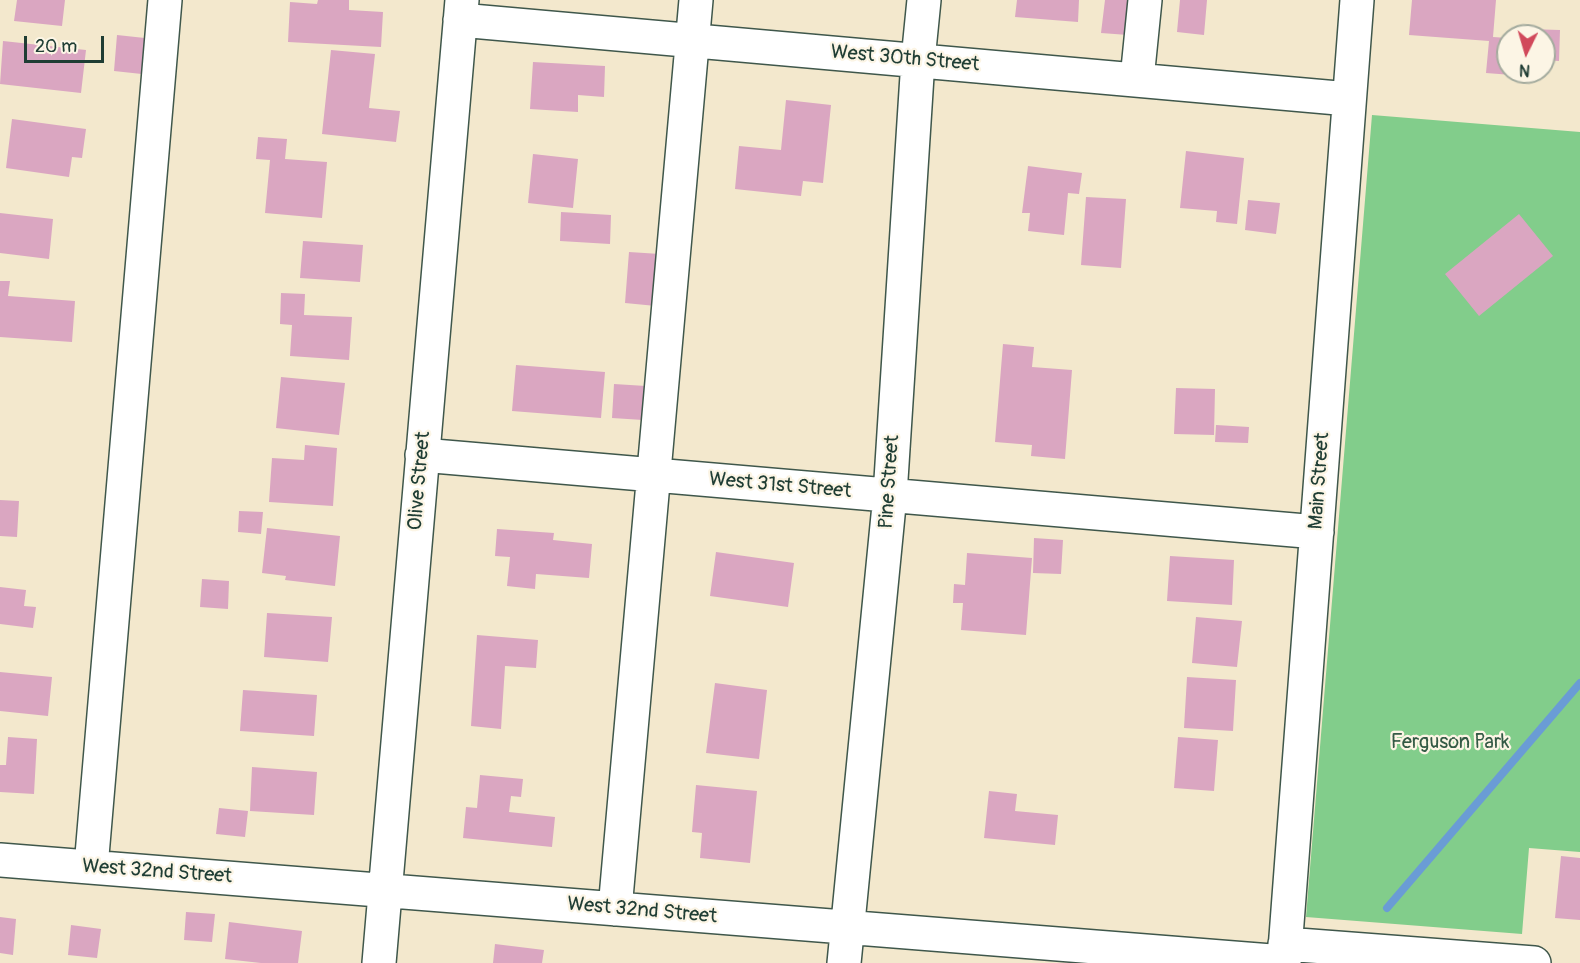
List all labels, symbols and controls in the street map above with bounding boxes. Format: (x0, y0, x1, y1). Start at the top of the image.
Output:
scale bar (27, 24, 106, 62)
north arrow (1496, 24, 1556, 84)
text: 20 m (35, 35, 77, 58)
street label: West 30th Street (830, 41, 980, 77)
text: N (1518, 60, 1531, 80)
street label: Olive Street (404, 431, 436, 531)
street label: Main Street (1305, 432, 1335, 530)
street label: Pine Street (875, 434, 905, 530)
street label: West 31st Street (708, 468, 852, 504)
park label: Ferguson Park (1391, 731, 1509, 755)
street label: West 32nd Street (81, 855, 233, 889)
street label: West 32nd Street (566, 892, 718, 930)

